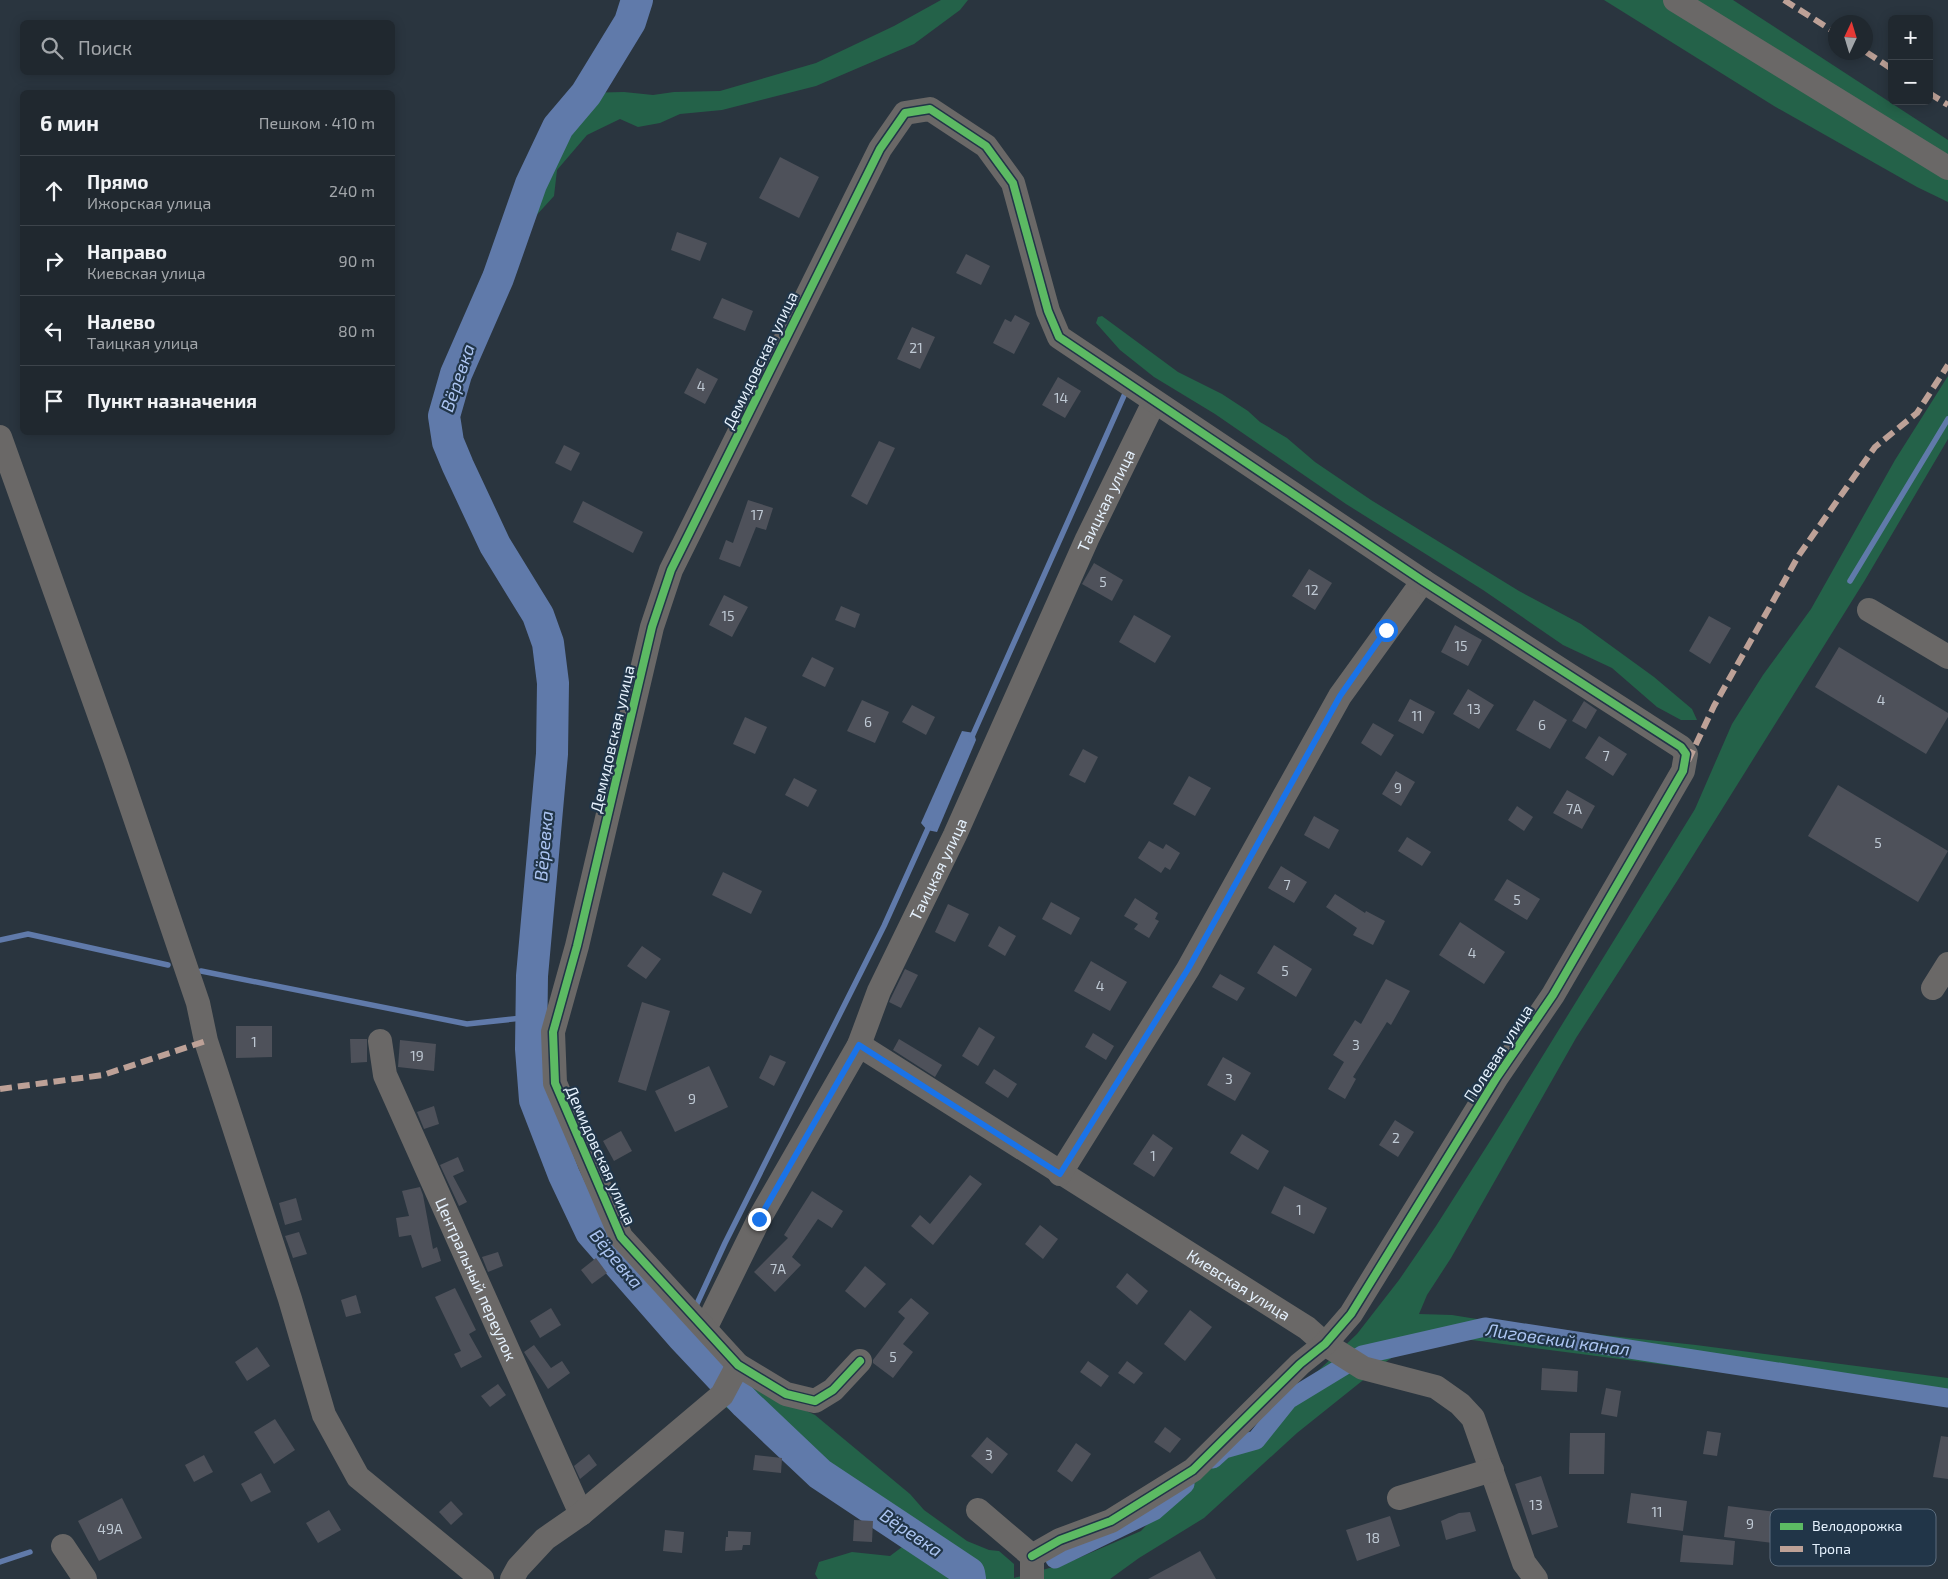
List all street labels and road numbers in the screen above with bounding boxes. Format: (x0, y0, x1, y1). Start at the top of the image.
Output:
street label: Демидовская улица (718, 288, 802, 432)
street label: Таицкая улица (1073, 446, 1138, 554)
street label: Демидовская улица (585, 663, 639, 815)
street label: Таицкая улица (905, 815, 970, 923)
street label: Полевая улица (1459, 1001, 1537, 1105)
street label: Демидовская улица (561, 1082, 641, 1228)
street label: Центральный переулок (432, 1195, 521, 1364)
street label: Киевская улица (1184, 1245, 1294, 1324)

